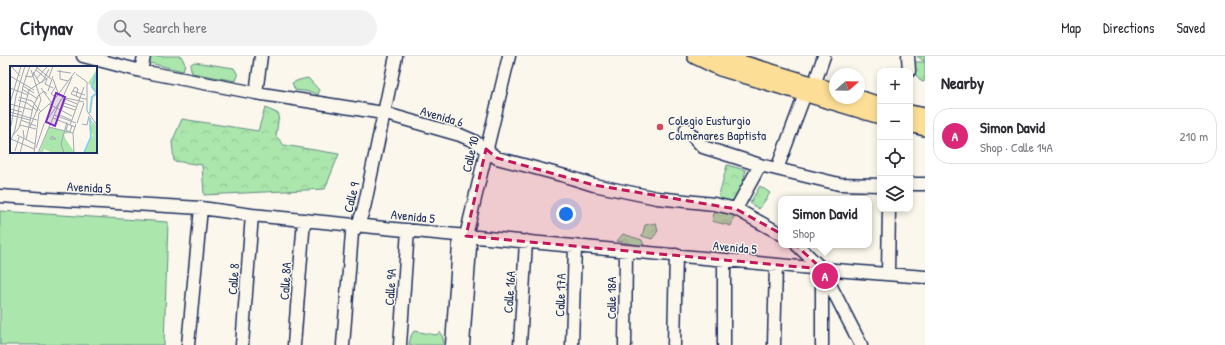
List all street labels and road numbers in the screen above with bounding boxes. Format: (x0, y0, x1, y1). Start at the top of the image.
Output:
street label: Avenida 6 (418, 101, 466, 131)
street label: Calle 10 (457, 134, 483, 174)
street label: Avenida 5 (66, 177, 112, 197)
street label: Calle 9 (339, 180, 364, 214)
street label: Avenida 5 (390, 205, 436, 227)
street label: Avenida 5 (712, 236, 758, 258)
street label: Calle 8A (275, 261, 295, 301)
street label: Calle 8 (223, 262, 243, 295)
street label: Calle 9A (380, 267, 400, 306)
street label: Calle 16A (499, 270, 519, 314)
street label: Calle 17A (550, 272, 570, 317)
street label: Calle 18A (602, 276, 620, 319)

